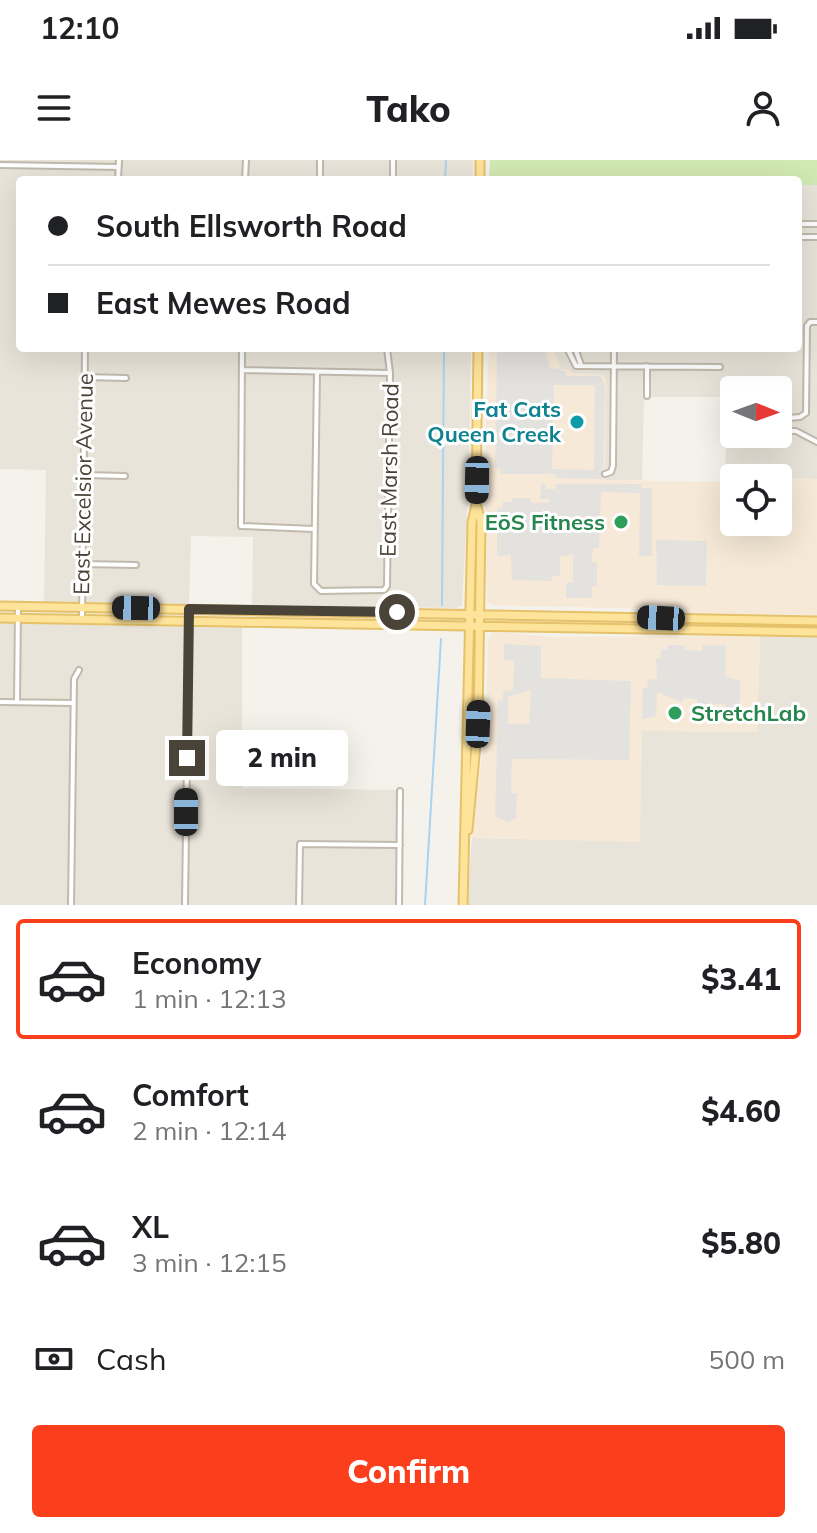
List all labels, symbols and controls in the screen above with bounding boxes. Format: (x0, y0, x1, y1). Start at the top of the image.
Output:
text: 12:10 (40, 9, 119, 47)
icon: menu (32, 86, 76, 130)
text: Tako (366, 86, 451, 131)
icon: person (741, 86, 785, 130)
text: South Ellsworth Road (96, 207, 407, 245)
text: East Mewes Road (96, 284, 351, 322)
street label: East Excelsior Avenue (67, 373, 99, 595)
north arrow (720, 376, 792, 448)
map controls (720, 376, 792, 536)
street label: East Marsh Road (373, 383, 405, 557)
place label: Fat Cats Queen Creek (427, 395, 562, 448)
marker: Fat Cats Queen Creek (568, 413, 586, 431)
car (465, 456, 489, 504)
button: locate (720, 464, 792, 536)
place label: EōS Fitness (485, 508, 605, 536)
marker: EōS Fitness (612, 513, 630, 531)
route start (379, 594, 415, 630)
car (112, 596, 160, 620)
car (636, 605, 686, 631)
place label: StretchLab (691, 699, 806, 727)
car (465, 700, 491, 748)
marker: StretchLab (666, 704, 684, 722)
callout: 2 min (215, 730, 347, 786)
route end (169, 740, 205, 776)
text: 2 min (247, 741, 317, 774)
car (174, 788, 198, 836)
icon: car (36, 943, 108, 1015)
text: Economy (132, 944, 261, 982)
text: $3.41 (701, 960, 781, 998)
text: 1 min · 12:13 (132, 982, 287, 1015)
icon: car (36, 1075, 108, 1147)
text: Comfort (132, 1076, 249, 1114)
text: $4.60 (701, 1092, 781, 1130)
text: 2 min · 12:14 (132, 1114, 287, 1147)
icon: car (36, 1207, 108, 1279)
text: XL (132, 1208, 169, 1246)
text: $5.80 (701, 1224, 781, 1262)
text: 3 min · 12:15 (132, 1246, 287, 1279)
icon: cash (32, 1337, 76, 1381)
text: Cash (96, 1340, 167, 1378)
text: 500 m (709, 1343, 785, 1376)
button: Confirm (32, 1425, 785, 1517)

